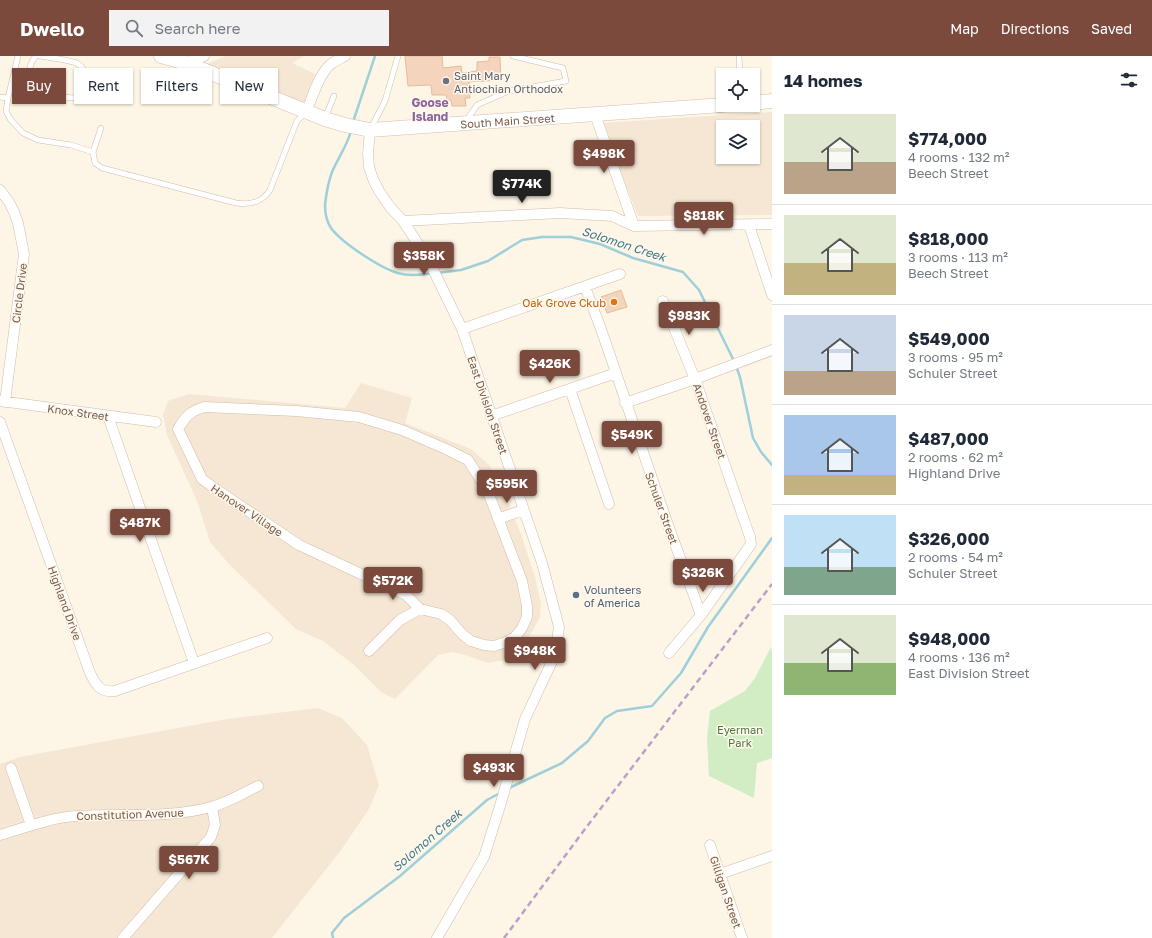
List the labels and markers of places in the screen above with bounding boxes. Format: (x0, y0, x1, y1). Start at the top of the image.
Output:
place label: Saint Mary Antiochian Orthodox (454, 69, 563, 95)
marker: Saint Mary Antiochian Orthodox (441, 76, 451, 86)
pin: $498K (576, 140, 632, 174)
pin: $774K (494, 170, 550, 204)
pin: $818K (676, 202, 732, 236)
pin: $358K (396, 242, 452, 276)
place label: Oak Grove Ckub (522, 296, 606, 309)
marker: Oak Grove Ckub (609, 297, 619, 307)
pin: $983K (661, 302, 717, 336)
pin: $426K (522, 350, 578, 384)
pin: $549K (604, 421, 660, 455)
pin: $595K (479, 470, 535, 504)
pin: $487K (112, 509, 168, 543)
pin: $326K (675, 559, 731, 593)
pin: $572K (365, 567, 421, 601)
place label: Volunteers of America (584, 583, 642, 609)
marker: Volunteers of America (571, 590, 581, 600)
pin: $948K (507, 637, 563, 671)
pin: $493K (466, 754, 522, 788)
pin: $567K (161, 846, 217, 880)

